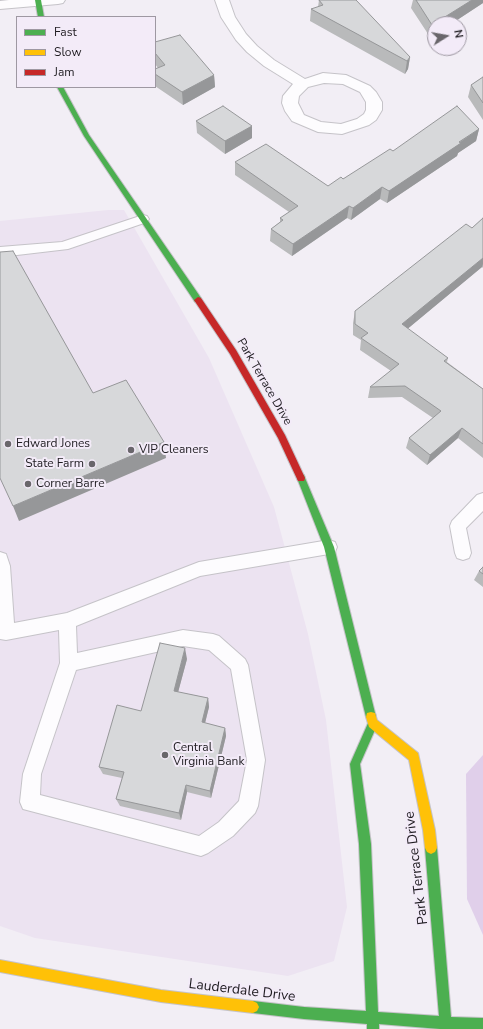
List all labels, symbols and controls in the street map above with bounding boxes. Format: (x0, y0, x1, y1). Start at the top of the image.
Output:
legend (16, 16, 156, 88)
north arrow (427, 16, 467, 56)
text: Fast (54, 24, 77, 40)
text: N (450, 28, 466, 39)
text: Slow (54, 44, 82, 60)
text: Jam (54, 64, 75, 80)
street label: Park Terrace Drive (233, 336, 295, 428)
place label: Edward Jones (16, 437, 90, 451)
marker: Edward Jones (3, 439, 13, 449)
place label: VIP Cleaners (139, 443, 209, 457)
marker: VIP Cleaners (126, 445, 136, 455)
place label: State Farm (25, 457, 84, 471)
marker: State Farm (87, 459, 97, 469)
place label: Corner Barre (36, 477, 105, 491)
marker: Corner Barre (23, 479, 33, 489)
place label: Central Virginia Bank (173, 741, 244, 769)
marker: Central Virginia Bank (160, 750, 170, 760)
street label: Park Terrace Drive (402, 810, 432, 926)
street label: Lauderdale Drive (188, 976, 296, 1006)

